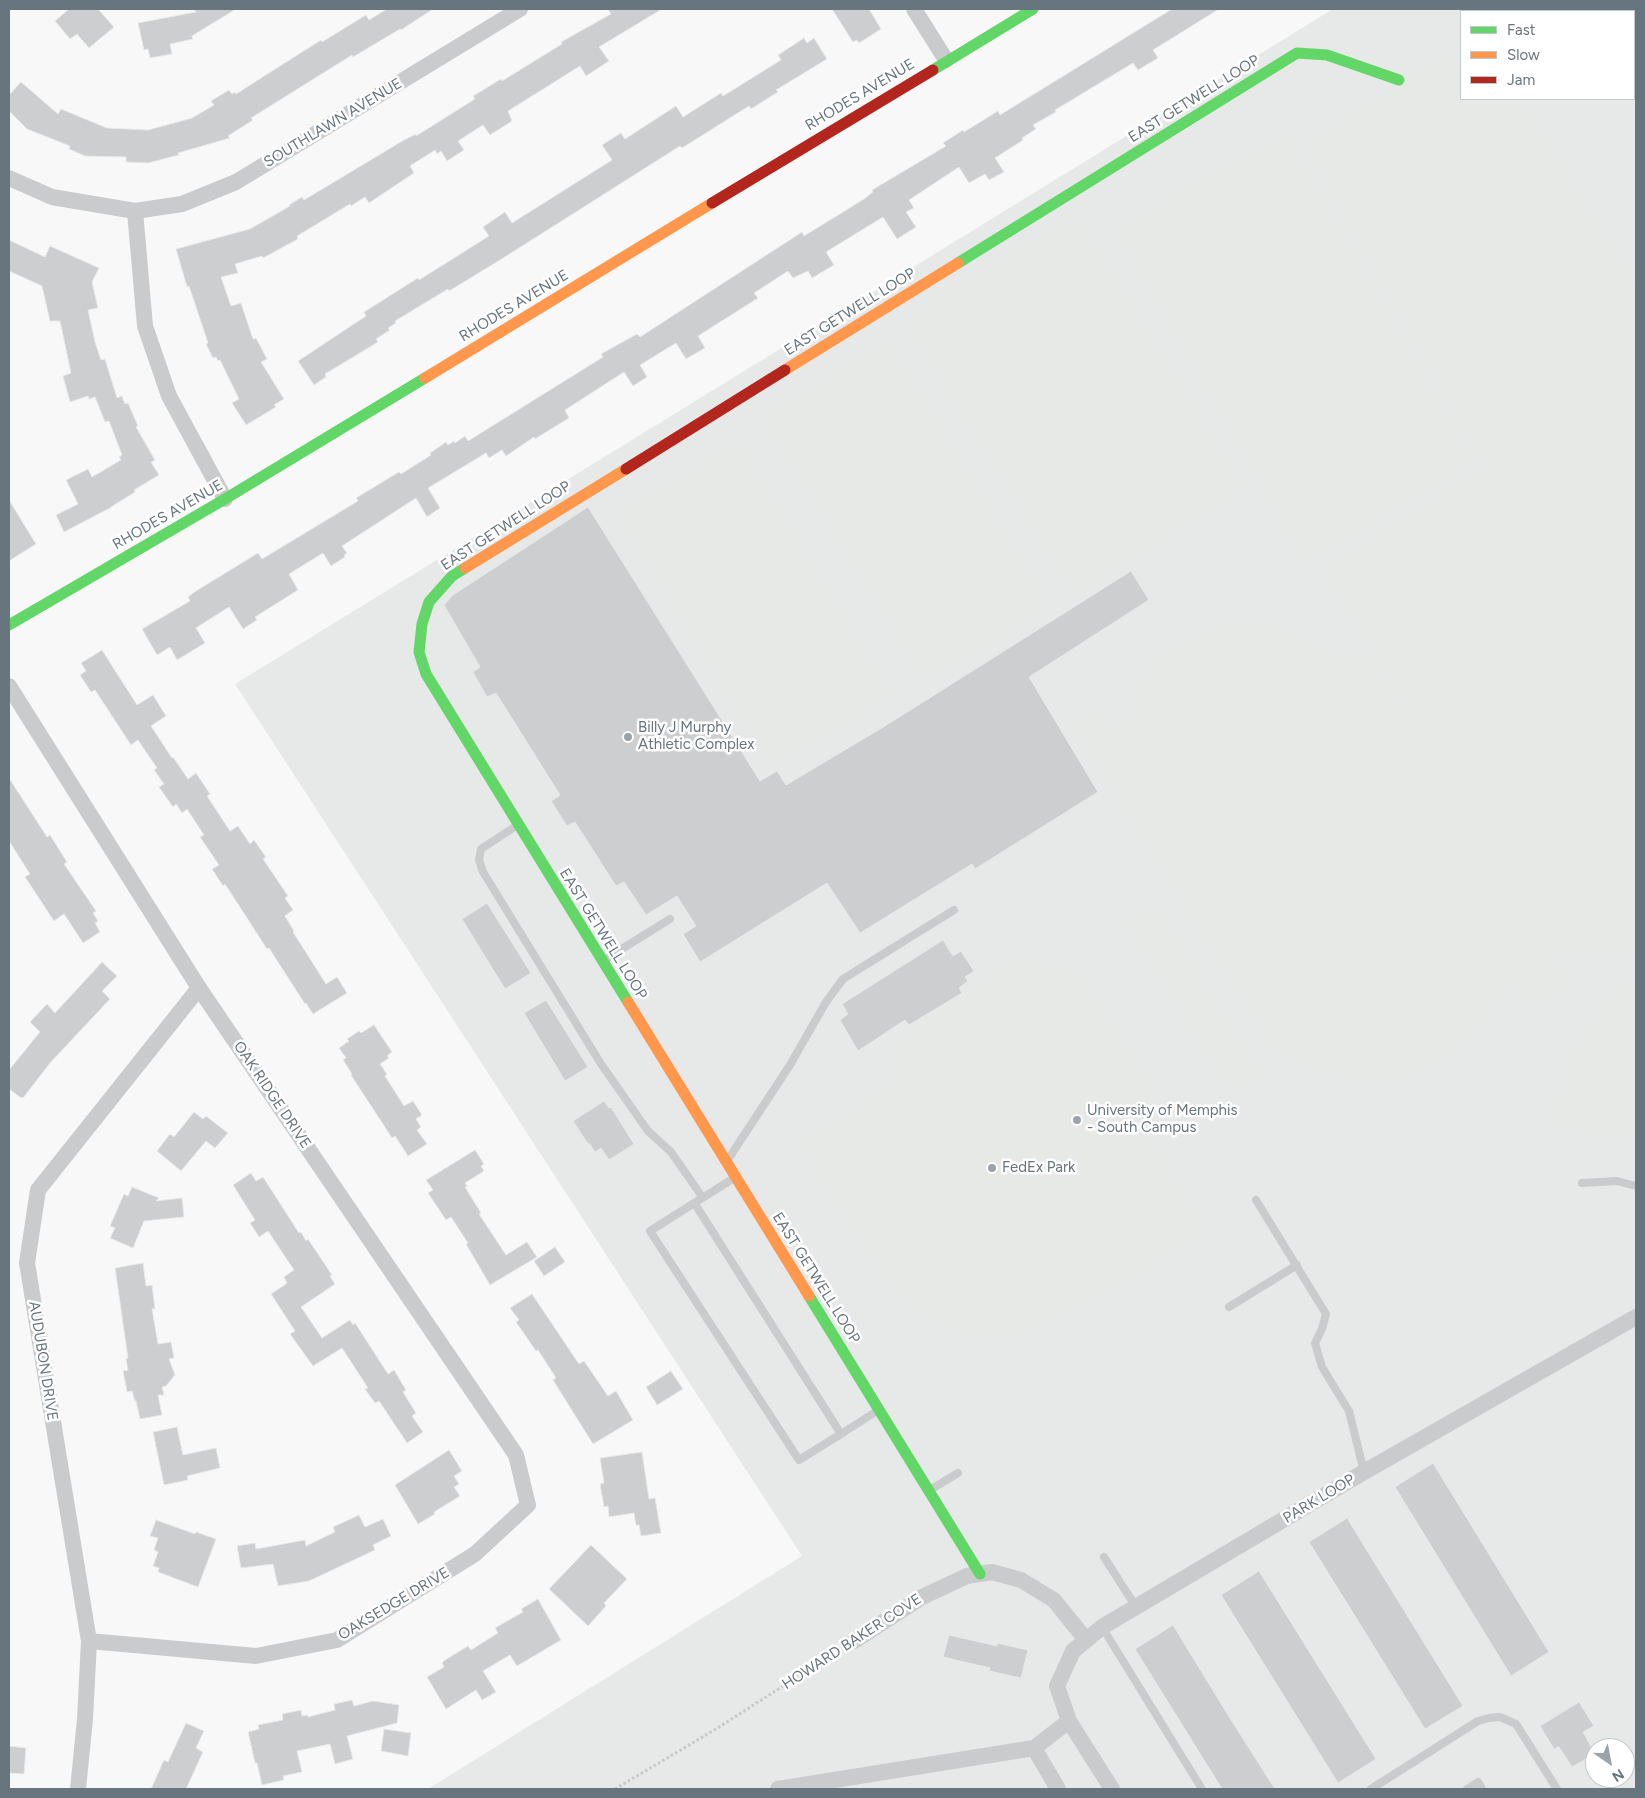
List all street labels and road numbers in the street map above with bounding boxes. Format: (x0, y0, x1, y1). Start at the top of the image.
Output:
street label: EAST GETWELL LOOP (1125, 51, 1263, 147)
street label: RHODES AVENUE (802, 55, 918, 135)
street label: SOUTHLAWN AVENUE (261, 75, 405, 171)
street label: EAST GETWELL LOOP (781, 264, 919, 360)
street label: RHODES AVENUE (456, 266, 572, 346)
street label: RHODES AVENUE (110, 476, 226, 554)
street label: EAST GETWELL LOOP (438, 477, 574, 575)
street label: EAST GETWELL LOOP (555, 865, 651, 1003)
street label: OAK RIDGE DRIVE (229, 1038, 315, 1152)
street label: EAST GETWELL LOOP (768, 1209, 864, 1347)
street label: AUDUBON DRIVE (25, 1300, 61, 1422)
street label: PARK LOOP (1280, 1471, 1358, 1527)
street label: OAKSEDGE DRIVE (335, 1564, 453, 1644)
street label: HOWARD BAKER COVE (779, 1590, 925, 1694)

